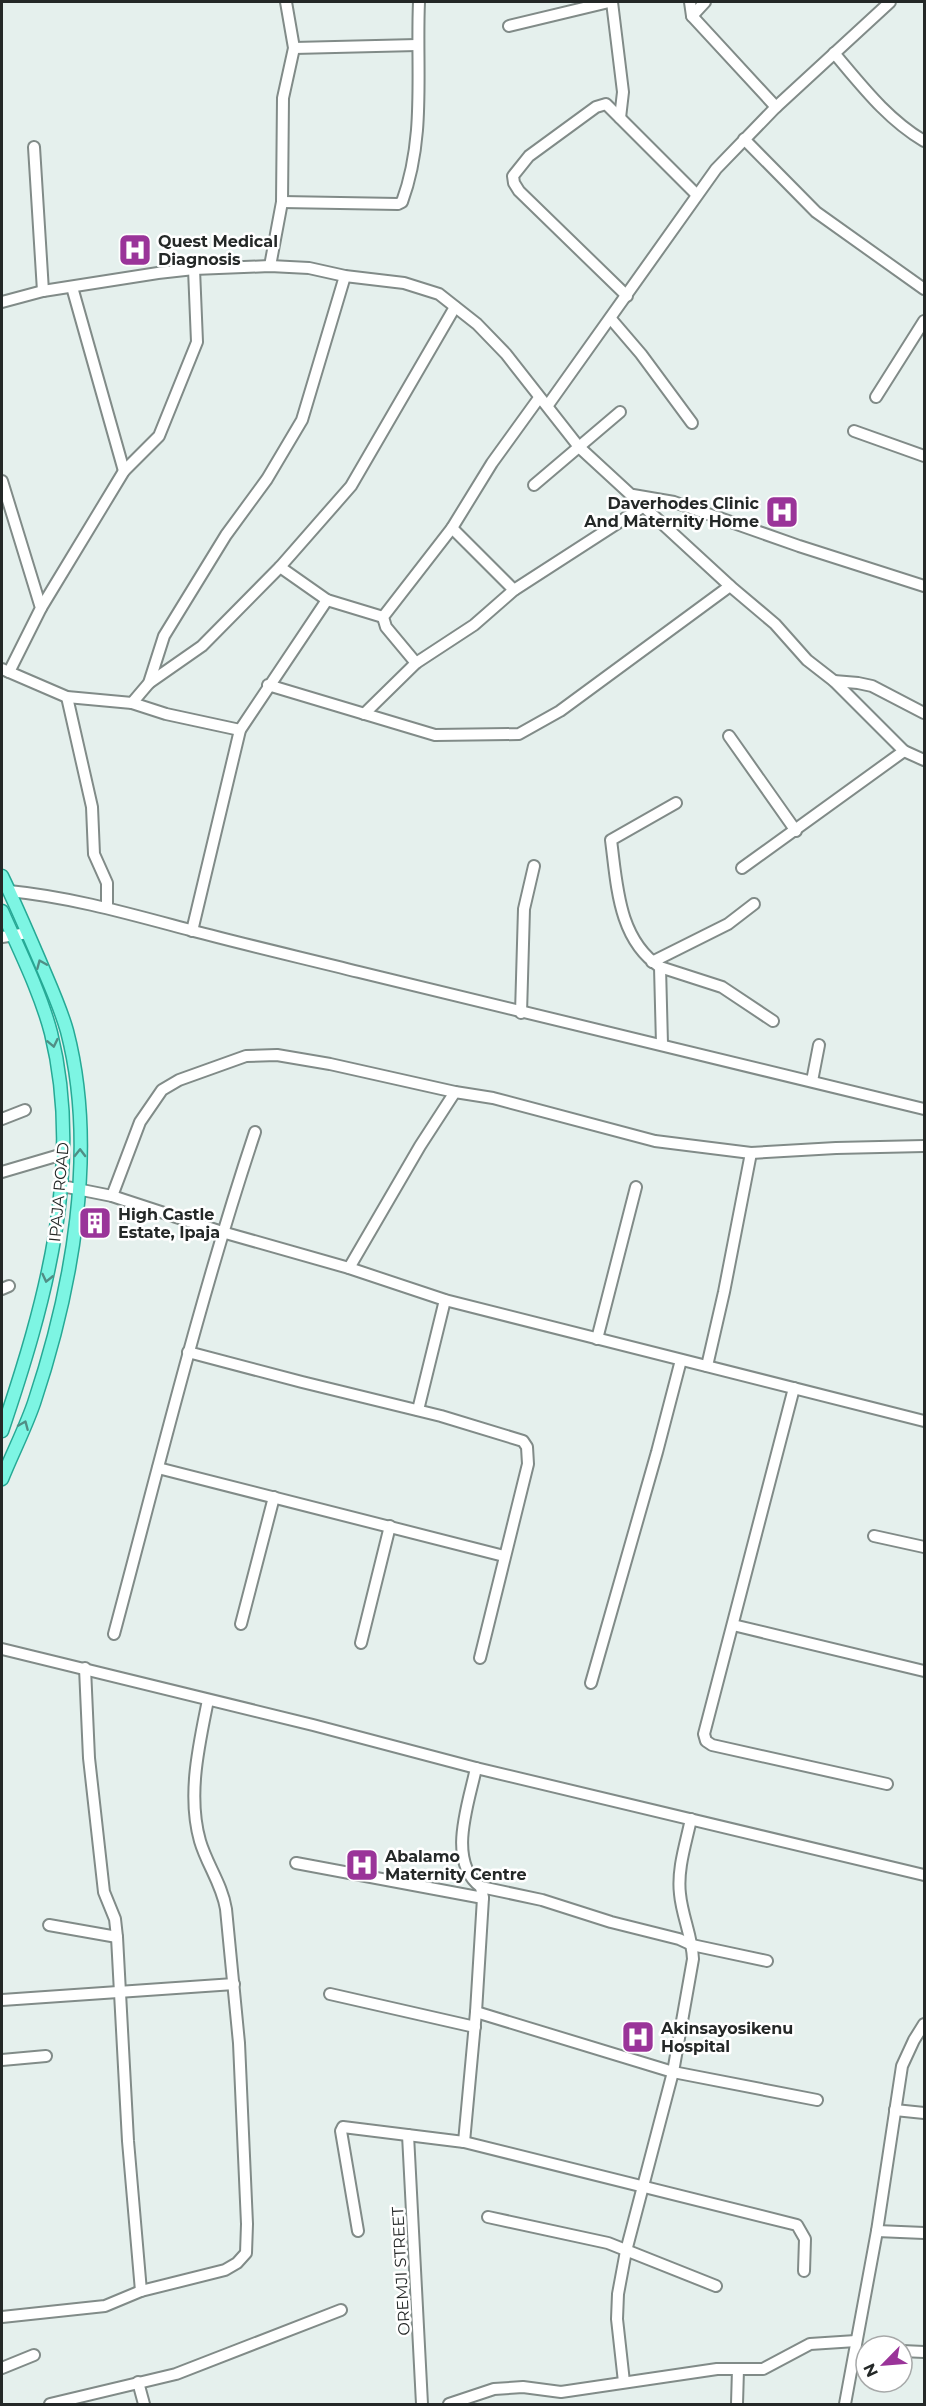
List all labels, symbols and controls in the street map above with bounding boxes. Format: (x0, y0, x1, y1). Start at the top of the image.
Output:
hospital icon: Quest Medical Diagnosis (117, 232, 153, 268)
place label: Quest Medical Diagnosis (158, 232, 278, 269)
place label: Daverhodes Clinic And Maternity Home (583, 494, 760, 531)
hospital icon: Daverhodes Clinic And Maternity Home (764, 494, 800, 530)
one-way arrow (36, 959, 48, 970)
one-way arrow (46, 1038, 59, 1048)
street label: IPAJA ROAD (45, 1141, 73, 1243)
one-way arrow (74, 1148, 87, 1157)
building icon: High Castle Estate, Ipaja (77, 1205, 113, 1241)
place label: High Castle Estate, Ipaja (118, 1205, 220, 1242)
one-way arrow (41, 1273, 54, 1283)
one-way arrow (17, 1420, 29, 1431)
hospital icon: Abalamo Maternity Centre (344, 1847, 380, 1883)
place label: Abalamo Maternity Centre (384, 1847, 527, 1884)
hospital icon: Akinsayosikenu Hospital (620, 2019, 656, 2055)
place label: Akinsayosikenu Hospital (660, 2019, 793, 2056)
street label: OREMJI STREET (388, 2205, 414, 2336)
north arrow (854, 2334, 914, 2394)
text: N (860, 2360, 882, 2380)

